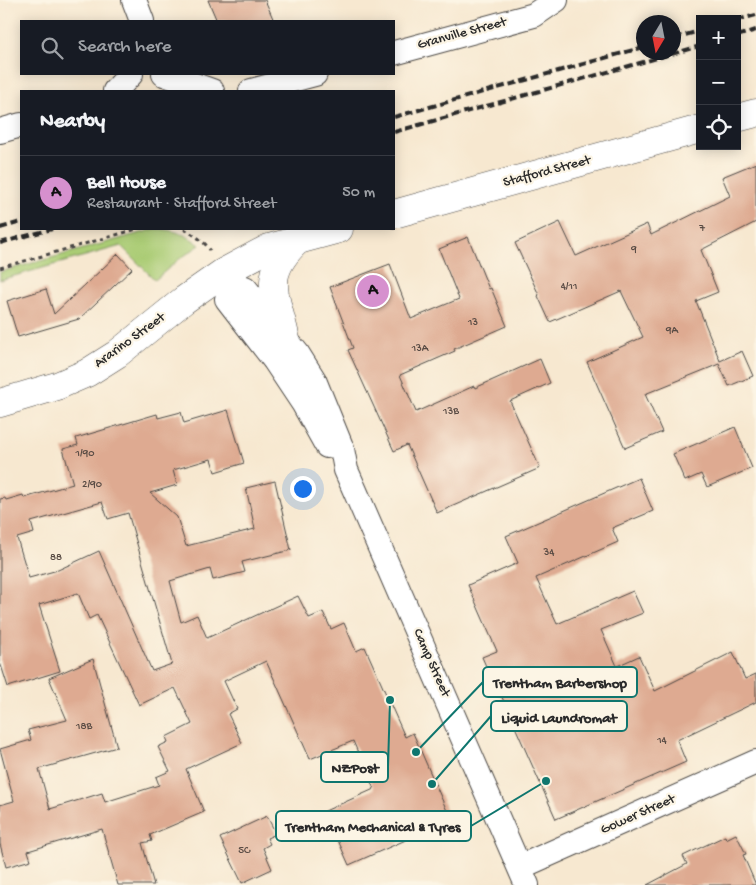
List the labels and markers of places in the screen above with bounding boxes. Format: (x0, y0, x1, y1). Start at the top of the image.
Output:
pin: A (357, 272, 389, 310)
callout: Trentham Barbershop (483, 667, 637, 697)
callout: Liquid Laundromat (491, 701, 627, 731)
callout: NZPost (321, 752, 388, 782)
callout: Trentham Mechanical & Tyres (276, 811, 471, 841)

